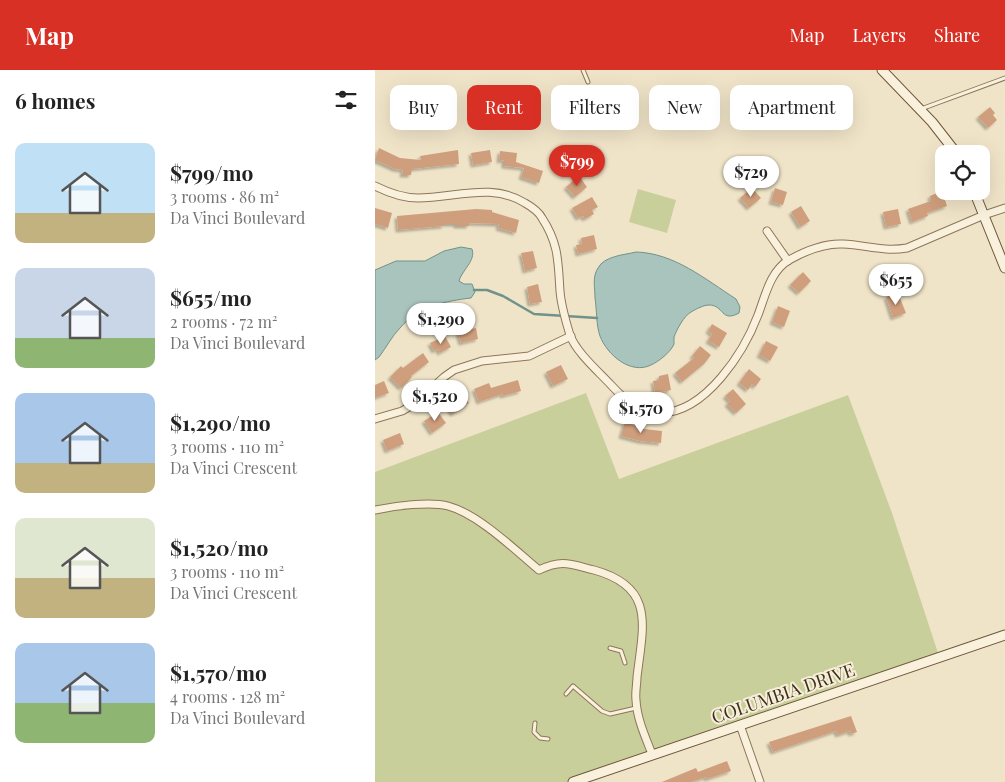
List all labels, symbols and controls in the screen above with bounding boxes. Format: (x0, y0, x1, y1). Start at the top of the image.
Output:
text: Map (25, 19, 74, 51)
text: Map (789, 23, 824, 47)
text: Layers (852, 23, 906, 47)
text: Share (934, 23, 980, 47)
chip: Buy (390, 85, 457, 130)
chip: Rent (467, 85, 541, 130)
chip: Filters (551, 85, 639, 130)
chip: New (649, 85, 720, 130)
chip: Apartment (730, 85, 853, 130)
text: 6 homes (15, 86, 95, 114)
icon: filters (332, 86, 360, 114)
pin: $799 (547, 144, 607, 187)
map controls (935, 145, 990, 200)
button: locate (935, 145, 990, 200)
text: $799 (560, 150, 594, 171)
pin: $729 (721, 156, 781, 198)
text: $799/mo (170, 158, 253, 186)
text: $729 (734, 161, 768, 182)
icon: home (55, 163, 115, 223)
text: 3 rooms · 86 m² (170, 186, 279, 207)
text: Da Vinci Boulevard (170, 207, 305, 228)
pin: $655 (866, 264, 926, 306)
text: $655 (880, 269, 912, 290)
text: $655/mo (170, 283, 252, 311)
icon: home (55, 288, 115, 348)
pin: $1,290 (400, 302, 482, 345)
text: $1,290 (417, 308, 465, 329)
text: 2 rooms · 72 m² (170, 311, 277, 332)
text: Da Vinci Boulevard (170, 332, 305, 353)
pin: $1,520 (394, 380, 476, 422)
text: $1,520 (412, 385, 458, 406)
pin: $1,570 (600, 392, 682, 434)
text: $1,570 (619, 397, 663, 418)
text: $1,290/mo (170, 408, 271, 436)
icon: home (55, 413, 115, 473)
text: 3 rooms · 110 m² (170, 436, 284, 457)
text: Da Vinci Crescent (170, 457, 297, 478)
text: $1,520/mo (170, 533, 268, 561)
icon: home (55, 538, 115, 598)
text: 3 rooms · 110 m² (170, 561, 284, 582)
text: Da Vinci Crescent (170, 582, 297, 603)
street label: COLUMBIA DRIVE (708, 657, 858, 729)
text: $1,570/mo (170, 658, 267, 686)
icon: home (55, 663, 115, 723)
text: 4 rooms · 128 m² (170, 686, 285, 707)
text: Da Vinci Boulevard (170, 707, 305, 728)

